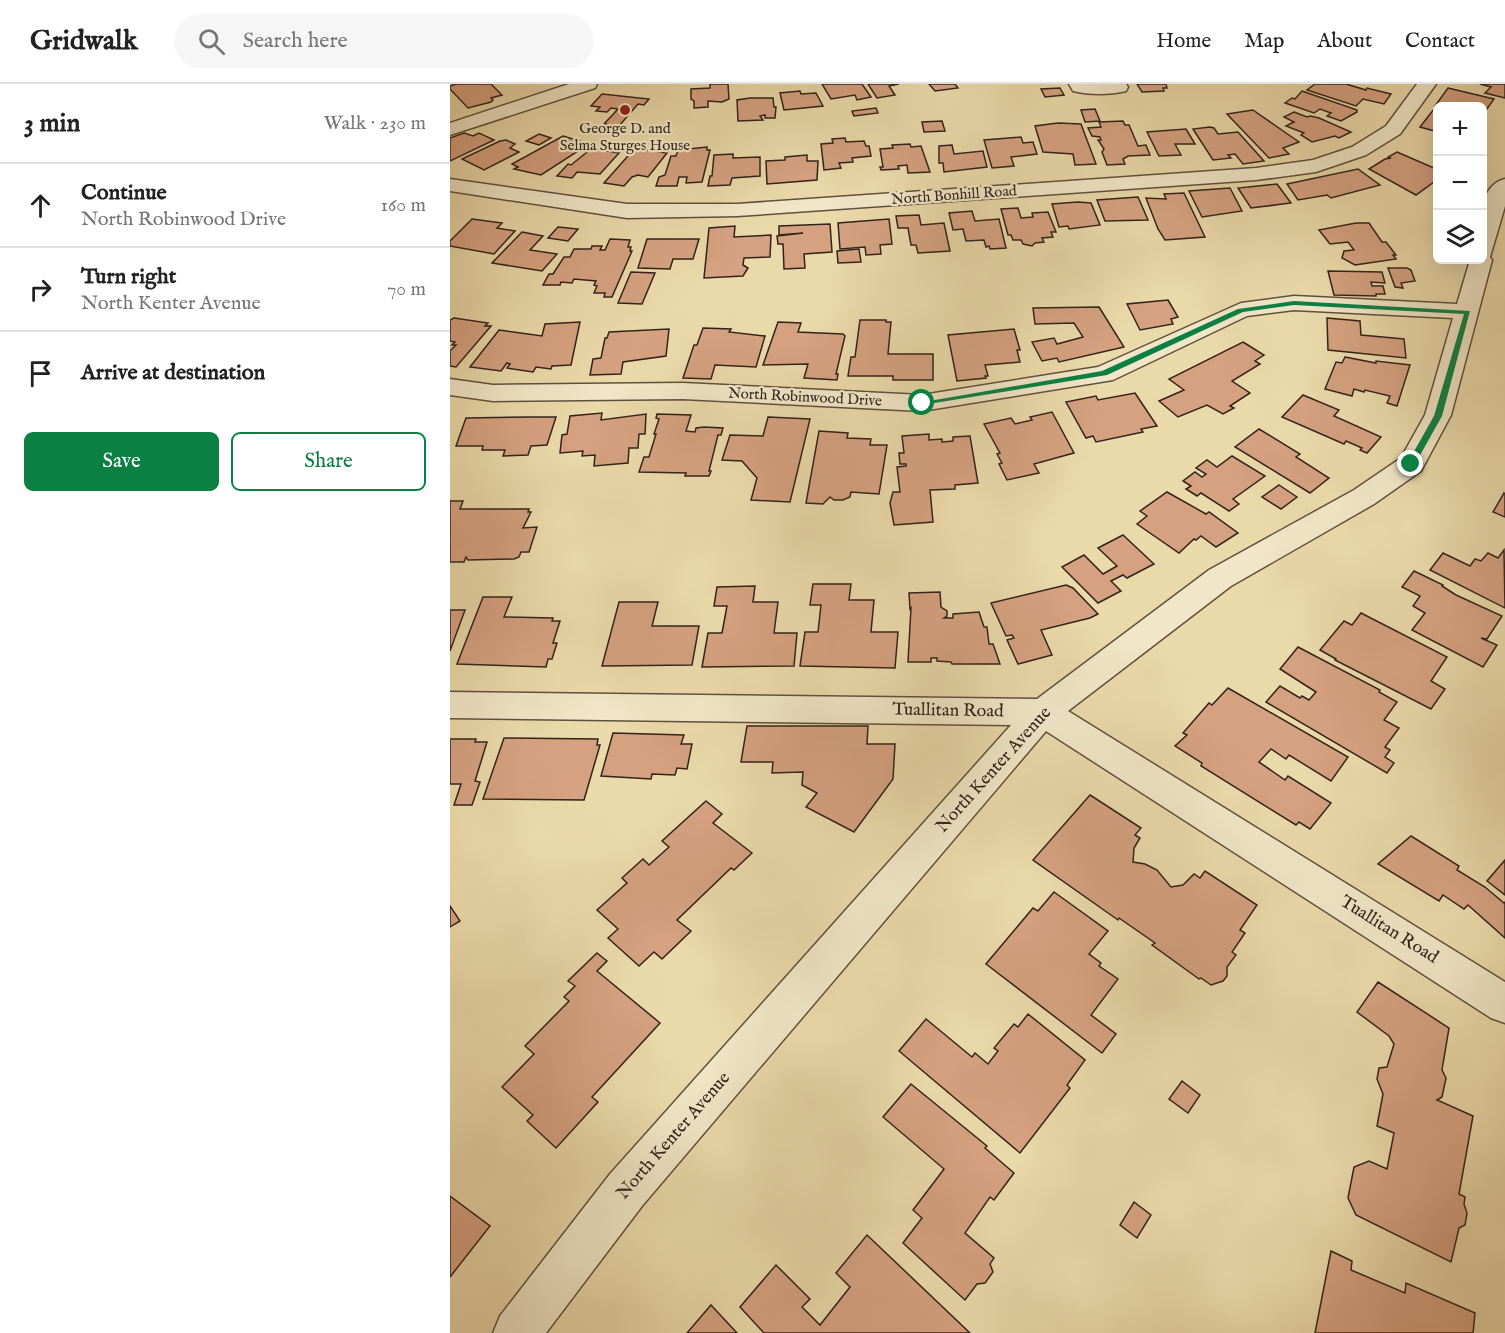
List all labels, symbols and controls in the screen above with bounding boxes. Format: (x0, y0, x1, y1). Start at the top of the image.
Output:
search box (174, 14, 594, 68)
text: Gridwalk (30, 24, 138, 59)
icon: search (195, 25, 228, 58)
text: Search here (243, 27, 348, 55)
text: Home (1156, 28, 1211, 55)
text: Map (1244, 28, 1284, 55)
text: About (1317, 28, 1372, 55)
text: Contact (1405, 28, 1475, 55)
map controls (1433, 102, 1487, 264)
button: + (1433, 102, 1487, 156)
marker: George D. and Selma Sturges House (618, 103, 632, 117)
text: 3 min (24, 107, 80, 140)
text: Walk · 230 m (324, 111, 426, 136)
place label: George D. and Selma Sturges House (560, 119, 690, 155)
button: − (1433, 156, 1487, 210)
text: Continue (81, 179, 167, 207)
street label: North Bonhill Road (891, 181, 1018, 209)
icon: ahead (24, 189, 57, 222)
text: 160 m (380, 193, 426, 218)
text: North Robinwood Drive (81, 207, 286, 232)
button: layers (1433, 210, 1487, 264)
text: Turn right (81, 263, 176, 291)
icon: right (24, 273, 57, 306)
text: 70 m (387, 277, 426, 302)
text: North Kenter Avenue (81, 291, 261, 316)
icon: arrive (24, 357, 57, 390)
text: Arrive at destination (81, 359, 265, 387)
street label: North Robinwood Drive (728, 383, 882, 411)
route start (908, 389, 934, 415)
button: Save (24, 432, 219, 491)
button: Share (231, 432, 426, 491)
route end (1397, 450, 1423, 476)
street label: Tuallitan Road (892, 699, 1004, 723)
street label: North Kenter Avenue (931, 702, 1057, 838)
street label: Tuallitan Road (1336, 891, 1443, 969)
street label: North Kenter Avenue (612, 1067, 736, 1205)

